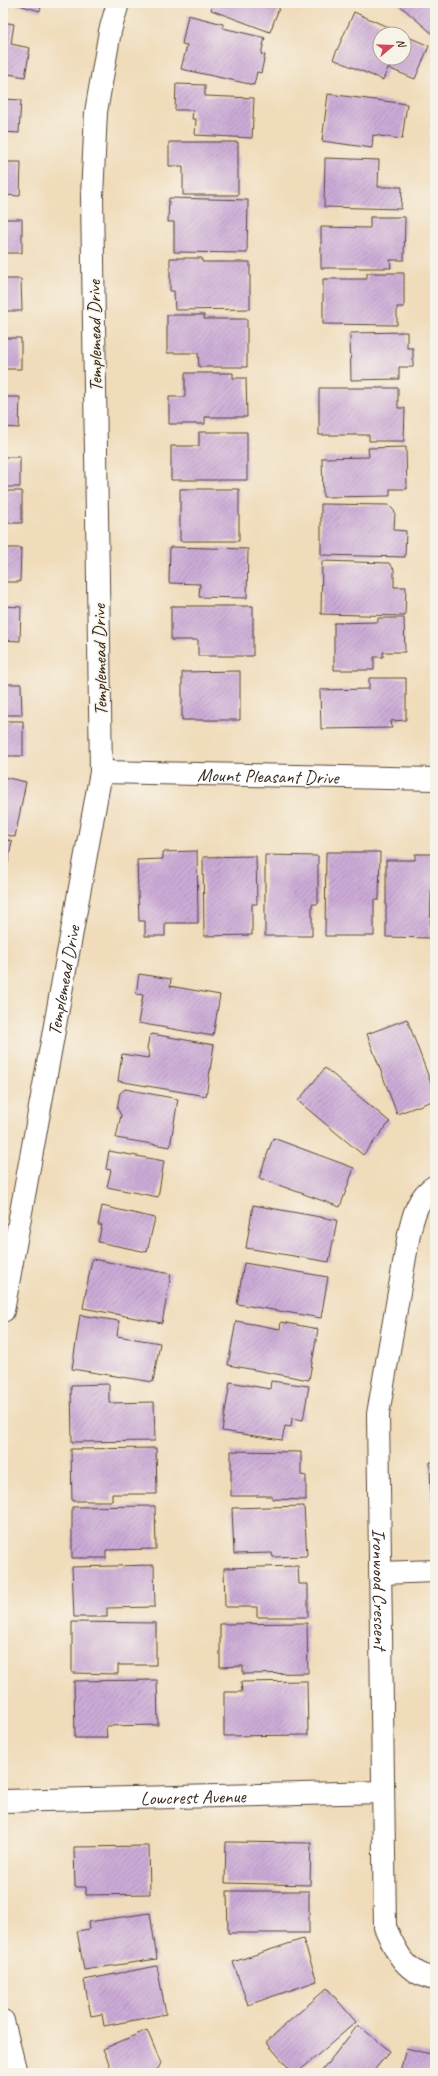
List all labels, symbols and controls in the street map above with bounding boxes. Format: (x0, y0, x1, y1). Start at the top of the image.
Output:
north arrow (372, 26, 412, 66)
text: N (394, 37, 410, 50)
street label: Templemead Drive (82, 278, 108, 392)
street label: Templemead Drive (87, 602, 113, 716)
street label: Mount Pleasant Drive (197, 763, 341, 790)
street label: Templemead Drive (42, 922, 86, 1038)
street label: Ironwood Crescent (367, 1528, 392, 1653)
street label: Lowcrest Avenue (140, 1784, 248, 1811)

